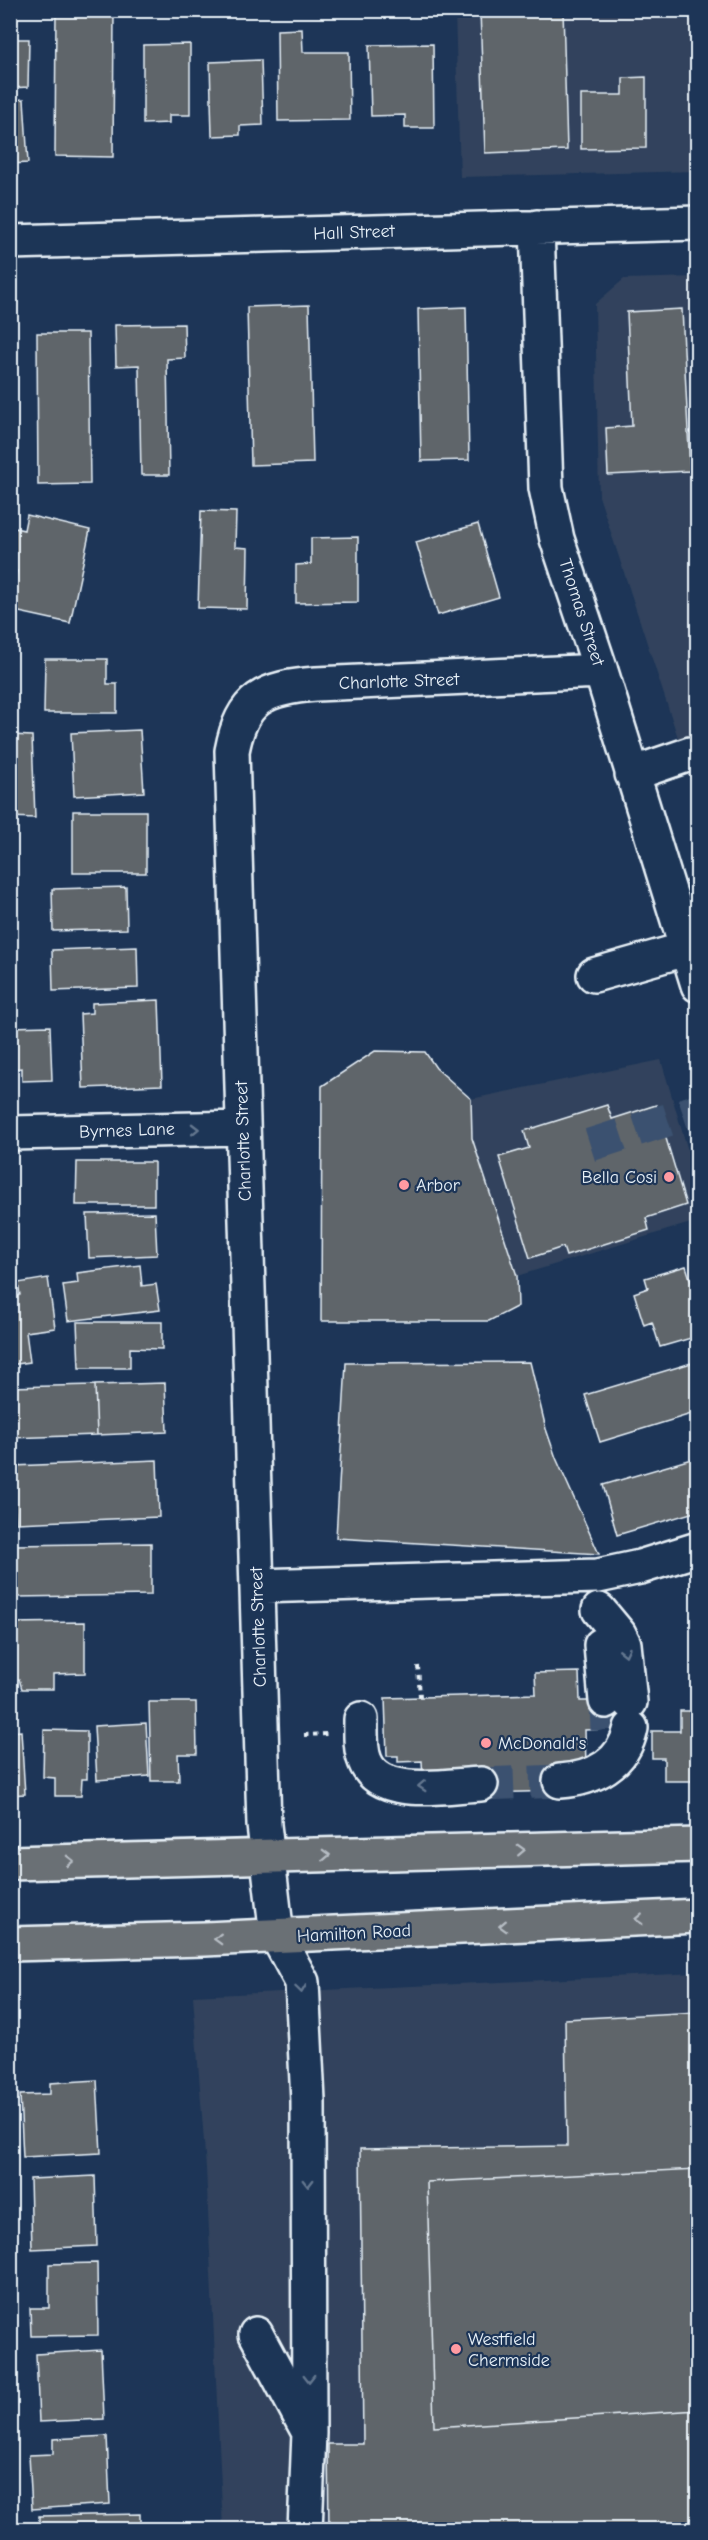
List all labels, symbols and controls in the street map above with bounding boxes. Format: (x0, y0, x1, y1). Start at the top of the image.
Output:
street label: Hall Street (313, 221, 396, 244)
street label: Thomas Street (554, 556, 609, 669)
street label: Charlotte Street (339, 669, 460, 694)
street label: Charlotte Street (231, 1080, 256, 1201)
street label: Byrnes Lane (79, 1118, 175, 1143)
one-way arrow (190, 1122, 199, 1135)
place label: Bella Cosi (582, 1167, 657, 1188)
marker: Bella Cosi (662, 1170, 676, 1184)
place label: Arbor (416, 1175, 461, 1196)
marker: Arbor (397, 1178, 411, 1192)
street label: Charlotte Street (246, 1566, 271, 1687)
one-way arrow (618, 1647, 631, 1657)
place label: McDonald's (498, 1733, 586, 1754)
marker: McDonald's (479, 1736, 493, 1750)
one-way arrow (418, 1780, 427, 1793)
one-way arrow (516, 1844, 525, 1856)
one-way arrow (322, 1849, 331, 1861)
one-way arrow (66, 1855, 75, 1867)
one-way arrow (635, 1913, 644, 1926)
one-way arrow (498, 1919, 507, 1932)
street label: Hamilton Road (296, 1920, 412, 1947)
one-way arrow (214, 1932, 223, 1945)
one-way arrow (295, 1984, 307, 1993)
one-way arrow (302, 2179, 314, 2188)
place label: Westfield Chermside (468, 2329, 550, 2371)
marker: Westfield Chermside (449, 2342, 463, 2356)
one-way arrow (303, 2374, 315, 2383)

